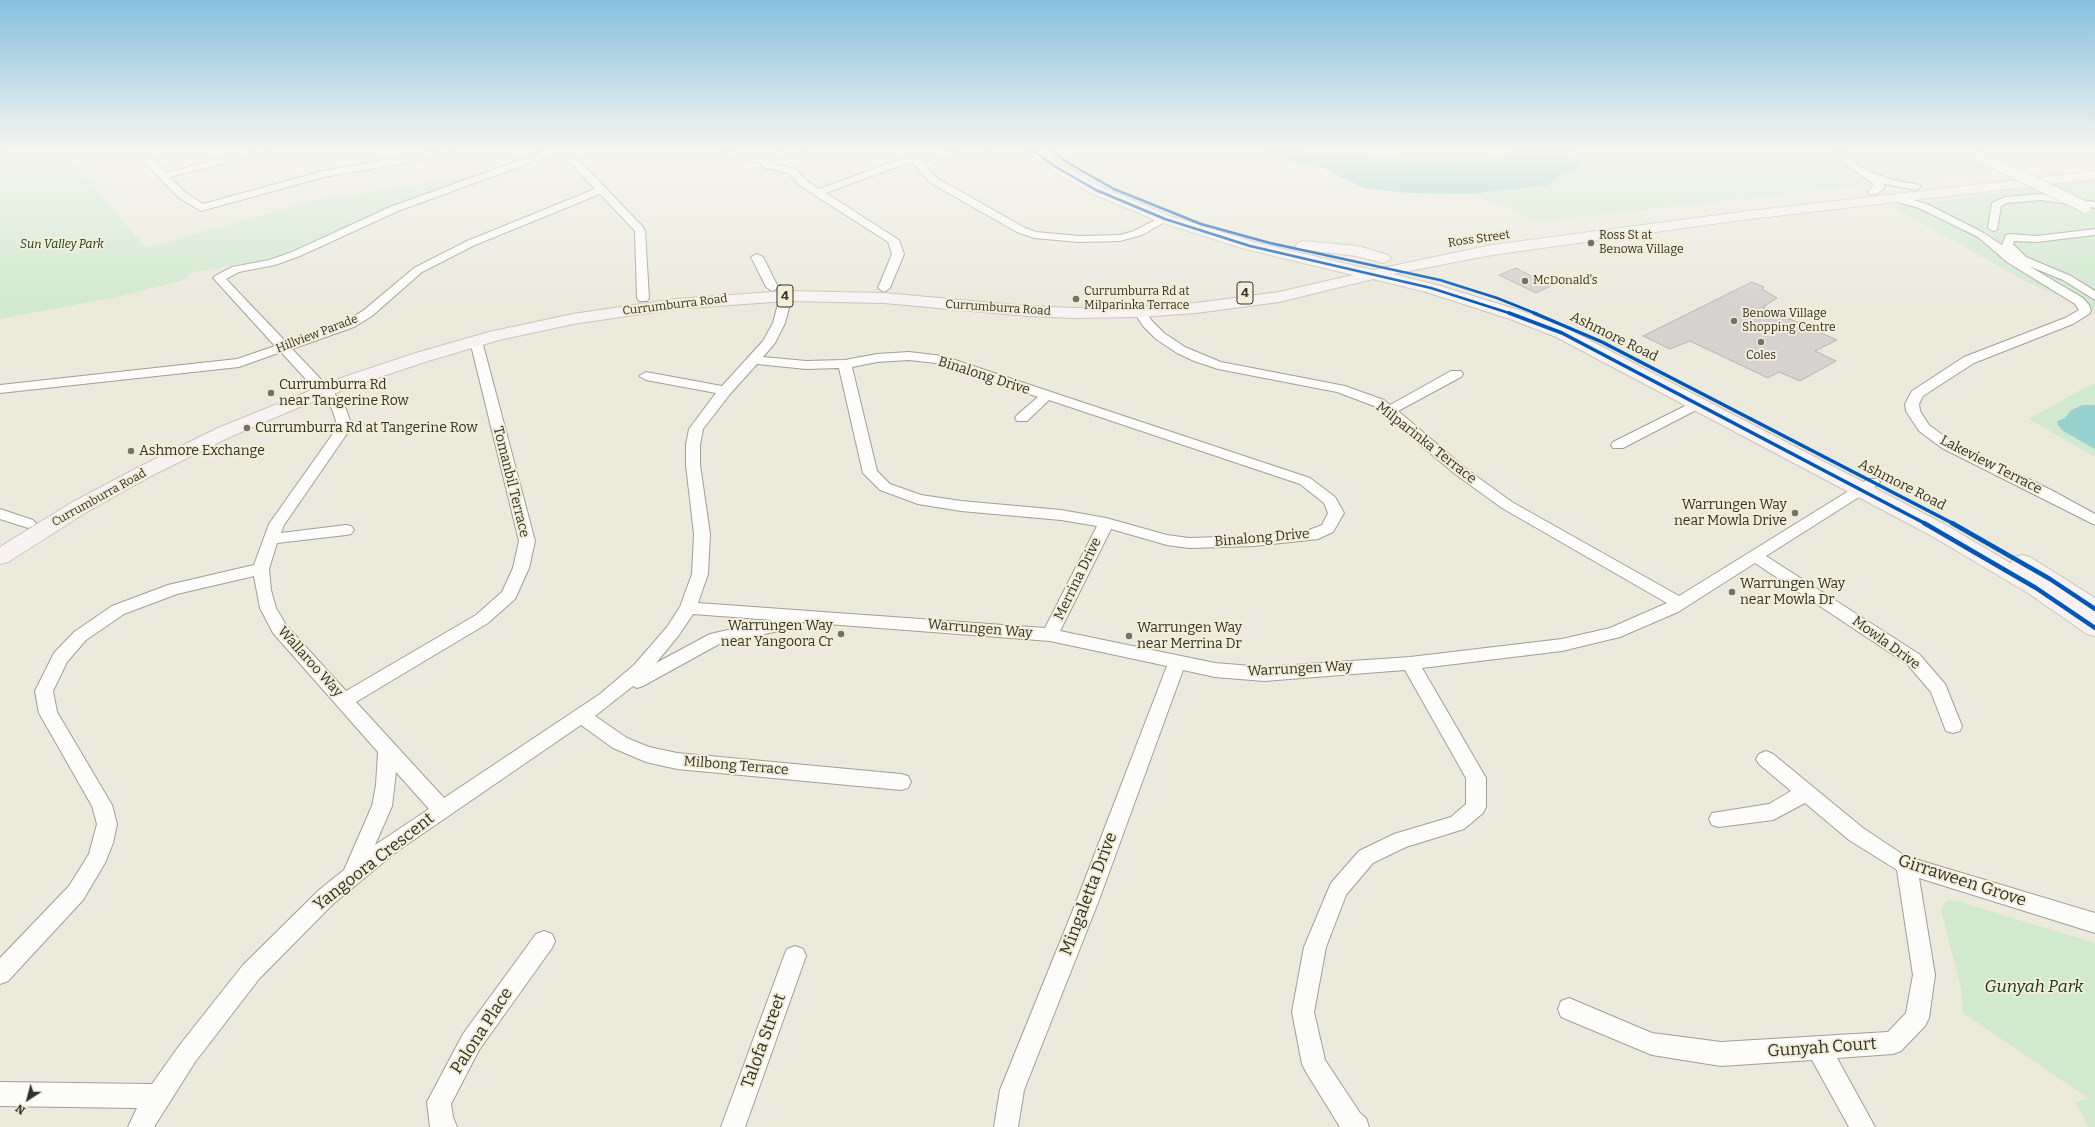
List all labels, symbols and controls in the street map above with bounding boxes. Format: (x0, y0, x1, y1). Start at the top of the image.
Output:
street label: Ross Street (1447, 228, 1511, 250)
place label: Ross St at Benowa Village (1599, 229, 1684, 257)
park label: Sun Valley Park (20, 238, 104, 252)
marker: Ross St at Benowa Village (1586, 238, 1596, 248)
place label: McDonald's (1533, 274, 1597, 288)
marker: McDonald's (1520, 276, 1530, 286)
road number: 4 (1237, 282, 1253, 304)
road number: 4 (777, 285, 793, 307)
place label: Currumburra Rd at Milparinka Terrace (1084, 285, 1190, 313)
street label: Currumburra Road (622, 291, 728, 319)
marker: Currumburra Rd at Milparinka Terrace (1071, 294, 1081, 304)
street label: Currumburra Road (945, 297, 1051, 319)
place label: Benowa Village Shopping Centre (1742, 307, 1836, 335)
street label: Ashmore Road (1567, 308, 1661, 366)
street label: Hillview Parade (274, 312, 360, 356)
marker: Benowa Village Shopping Centre (1729, 316, 1739, 326)
marker: Coles (1756, 337, 1766, 347)
place label: Coles (1746, 349, 1776, 363)
street label: Binalong Drive (936, 353, 1032, 399)
place label: Currumburra Rd near Tangerine Row (279, 377, 409, 410)
marker: Currumburra Rd near Tangerine Row (266, 388, 276, 398)
street label: Milparinka Terrace (1372, 399, 1480, 487)
place label: Currumburra Rd at Tangerine Row (255, 420, 478, 436)
marker: Currumburra Rd at Tangerine Row (242, 423, 252, 433)
street label: Tomanbil Terrace (489, 425, 533, 539)
street label: Lakeview Terrace (1937, 432, 2045, 498)
place label: Ashmore Exchange (139, 443, 265, 459)
marker: Ashmore Exchange (126, 446, 136, 456)
street label: Ashmore Road (1856, 456, 1948, 514)
street label: Currumburra Road (49, 466, 149, 530)
place label: Warrungen Way near Mowla Drive (1674, 497, 1787, 530)
marker: Warrungen Way near Mowla Drive (1790, 508, 1800, 518)
street label: Binalong Drive (1214, 525, 1310, 551)
street label: Merrina Drive (1051, 535, 1105, 623)
place label: Warrungen Way near Mowla Dr (1740, 576, 1845, 608)
marker: Warrungen Way near Mowla Dr (1727, 587, 1737, 597)
street label: Mowla Drive (1849, 613, 1923, 673)
street label: Warrungen Way (927, 616, 1033, 642)
place label: Warrungen Way near Yangoora Cr (721, 618, 833, 650)
place label: Warrungen Way near Merrina Dr (1137, 620, 1242, 652)
street label: Wallaroo Way (274, 623, 346, 701)
marker: Warrungen Way near Yangoora Cr (836, 629, 846, 639)
marker: Warrungen Way near Merrina Dr (1124, 631, 1134, 641)
street label: Warrungen Way (1247, 658, 1353, 680)
street label: Milbong Terrace (683, 753, 789, 779)
street label: Yangoora Crescent (310, 809, 438, 915)
street label: Mingaletta Drive (1056, 829, 1122, 959)
street label: Girraween Grove (1895, 851, 2029, 911)
park label: Gunyah Park (1984, 977, 2084, 997)
street label: Palona Place (447, 984, 517, 1078)
street label: Talofa Street (737, 991, 791, 1091)
street label: Gunyah Court (1767, 1034, 1877, 1062)
north arrow (8, 1079, 48, 1119)
text: N (13, 1101, 28, 1117)

